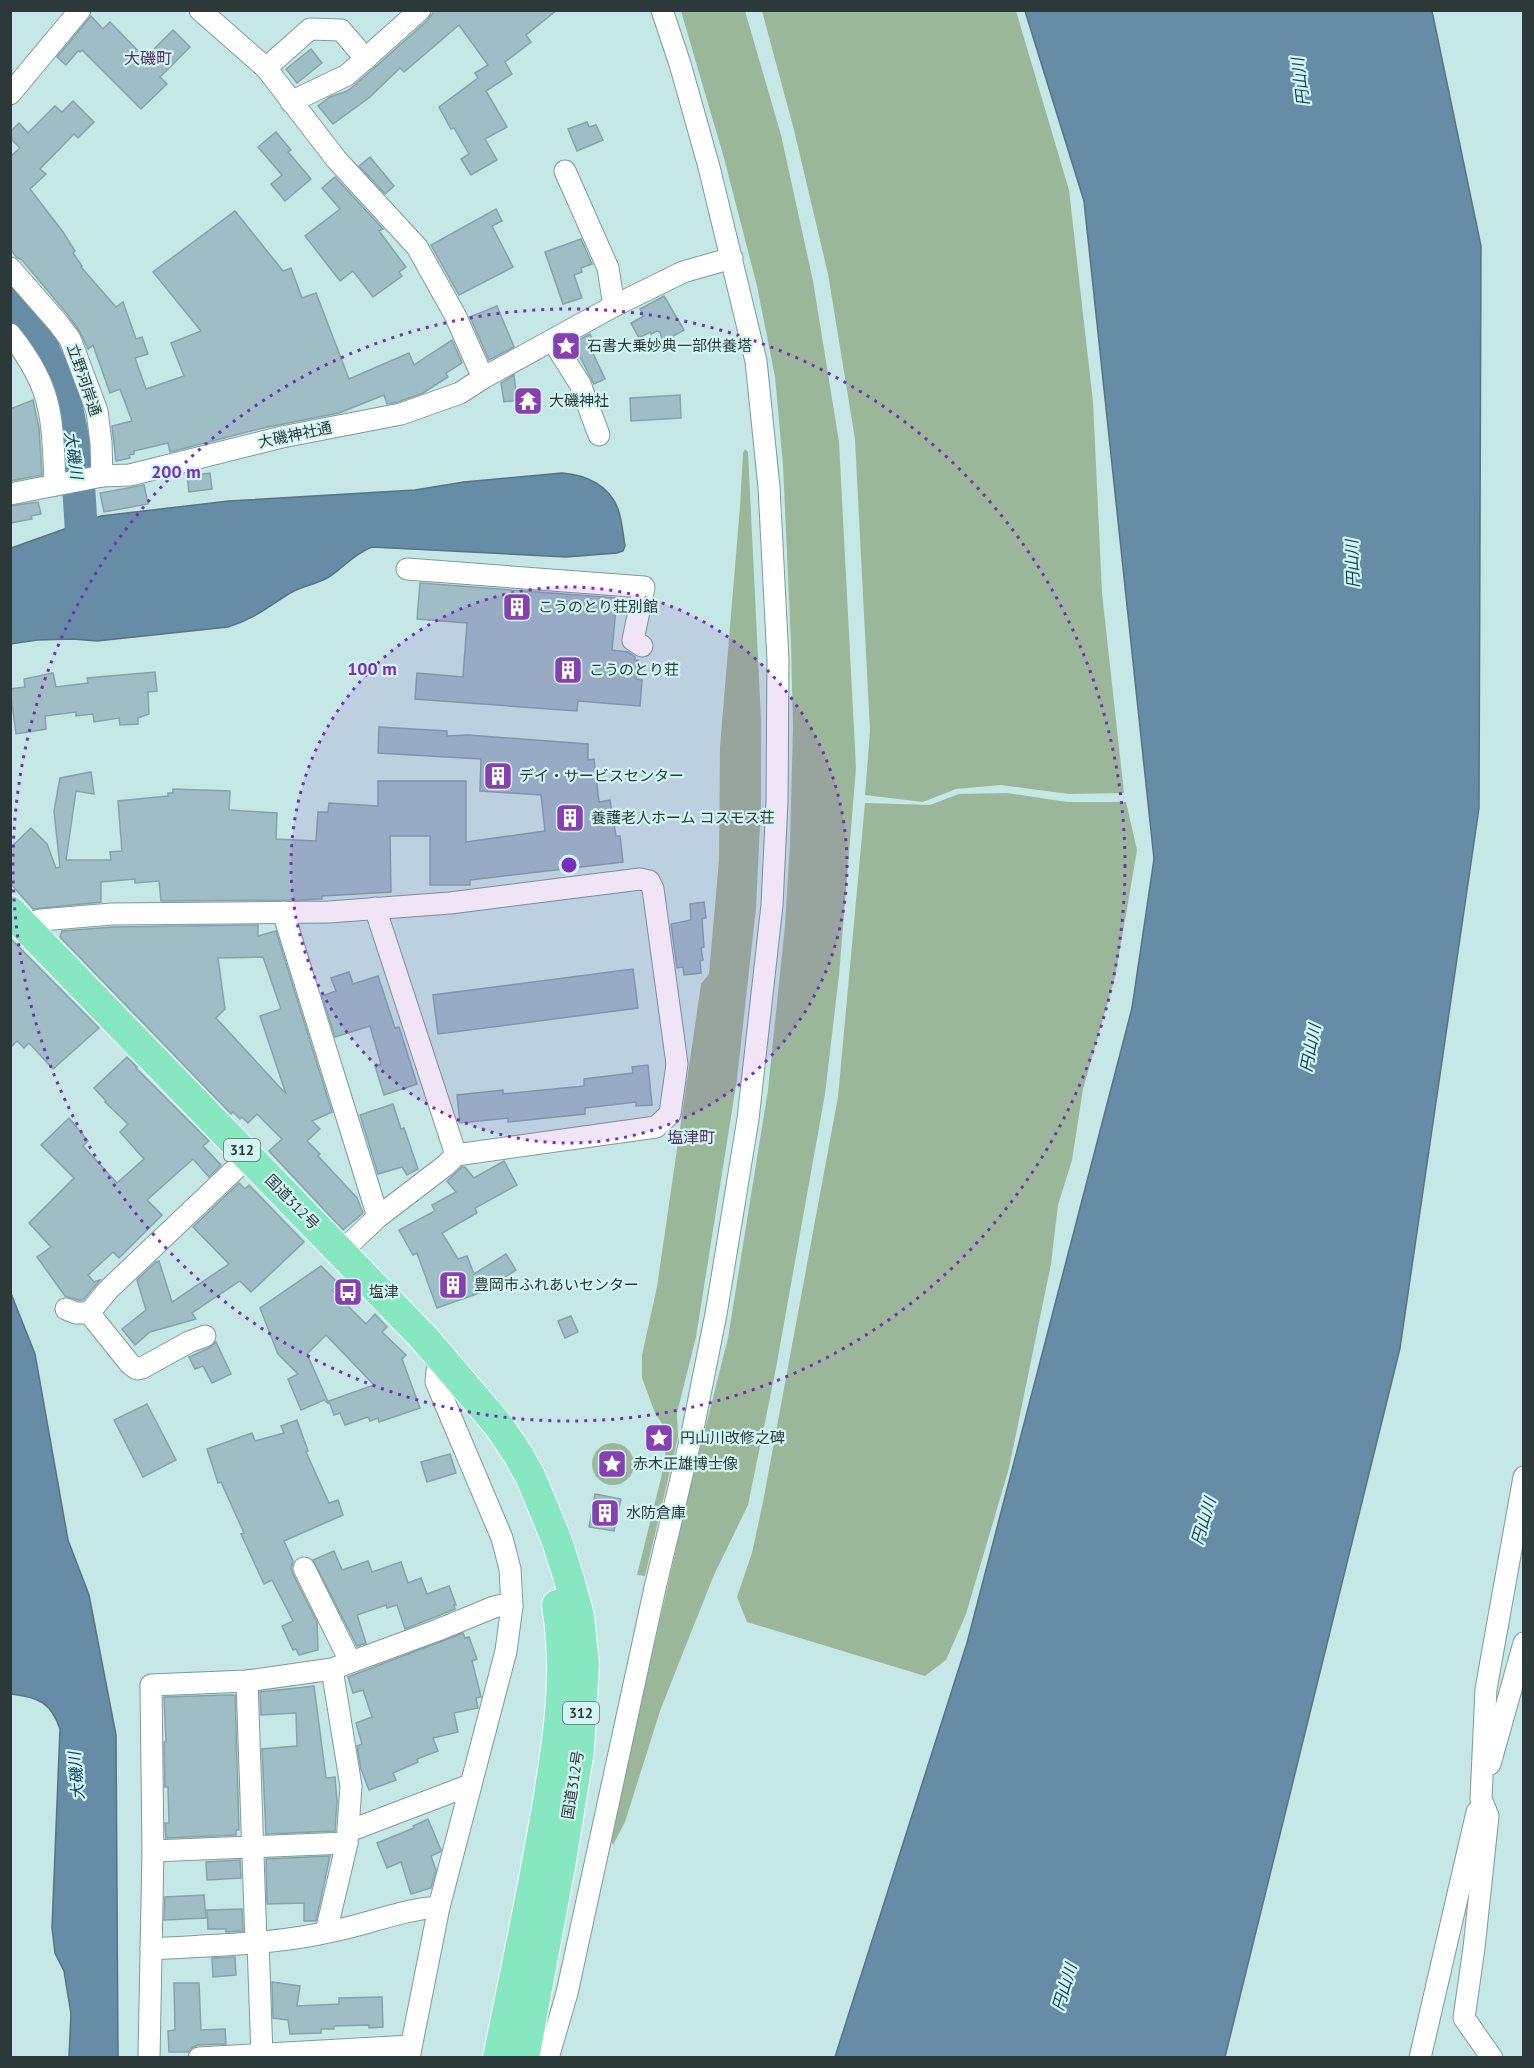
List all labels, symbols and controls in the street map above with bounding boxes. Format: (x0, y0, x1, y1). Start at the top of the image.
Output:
district label: 大磯町 (124, 48, 172, 68)
water label: 円山川 (1287, 55, 1313, 107)
place icon: 石書大乗妙典一部供養塔 (550, 330, 582, 362)
place label: 石書大乗妙典一部供養塔 (587, 336, 752, 355)
street label: 立野河岸通 (63, 341, 106, 418)
temple icon: 大磯神社 (512, 385, 544, 417)
place label: 大磯神社 (549, 391, 609, 410)
street label: 大磯神社通 (256, 417, 334, 452)
water label: 大磯川 (61, 430, 88, 482)
text: 200 m (151, 460, 201, 483)
water label: 円山川 (1341, 538, 1363, 588)
building icon: こうのとり荘別館 (501, 591, 533, 623)
place label: こうのとり荘別館 (538, 597, 658, 616)
building icon: こうのとり荘 (552, 654, 584, 686)
text: 100 m (347, 657, 397, 680)
place label: こうのとり荘 (589, 660, 679, 679)
building icon: デイ・サービスセンター (482, 760, 514, 792)
place label: デイ・サービスセンター (519, 766, 684, 785)
building icon: 養護老人ホーム コスモス荘 (554, 802, 586, 834)
place label: 養護老人ホーム コスモス荘 (591, 808, 775, 827)
centre of rings (559, 855, 579, 875)
water label: 円山川 (1296, 1021, 1325, 1073)
district label: 塩津町 (667, 1127, 715, 1147)
road number: 312 (224, 1139, 260, 1161)
street label: 国道312号 (261, 1170, 323, 1233)
building icon: 豊岡市ふれあいセンター (437, 1269, 469, 1301)
place label: 豊岡市ふれあいセンター (474, 1275, 639, 1294)
bus stop icon: 塩津 (332, 1276, 364, 1308)
place label: 塩津 (369, 1282, 399, 1301)
place icon: 円山川改修之碑 (643, 1422, 675, 1454)
place label: 円山川改修之碑 (680, 1428, 785, 1447)
place icon: 赤木正雄博士像 (596, 1448, 628, 1480)
place label: 赤木正雄博士像 (633, 1454, 738, 1473)
water label: 円山川 (1186, 1493, 1220, 1547)
building icon: 水防倉庫 (589, 1497, 621, 1529)
place label: 水防倉庫 (626, 1503, 686, 1522)
road number: 312 (563, 1702, 599, 1724)
water label: 大磯川 (64, 1749, 88, 1801)
street label: 国道312号 (558, 1749, 587, 1821)
water label: 円山川 (1047, 1959, 1081, 2013)

